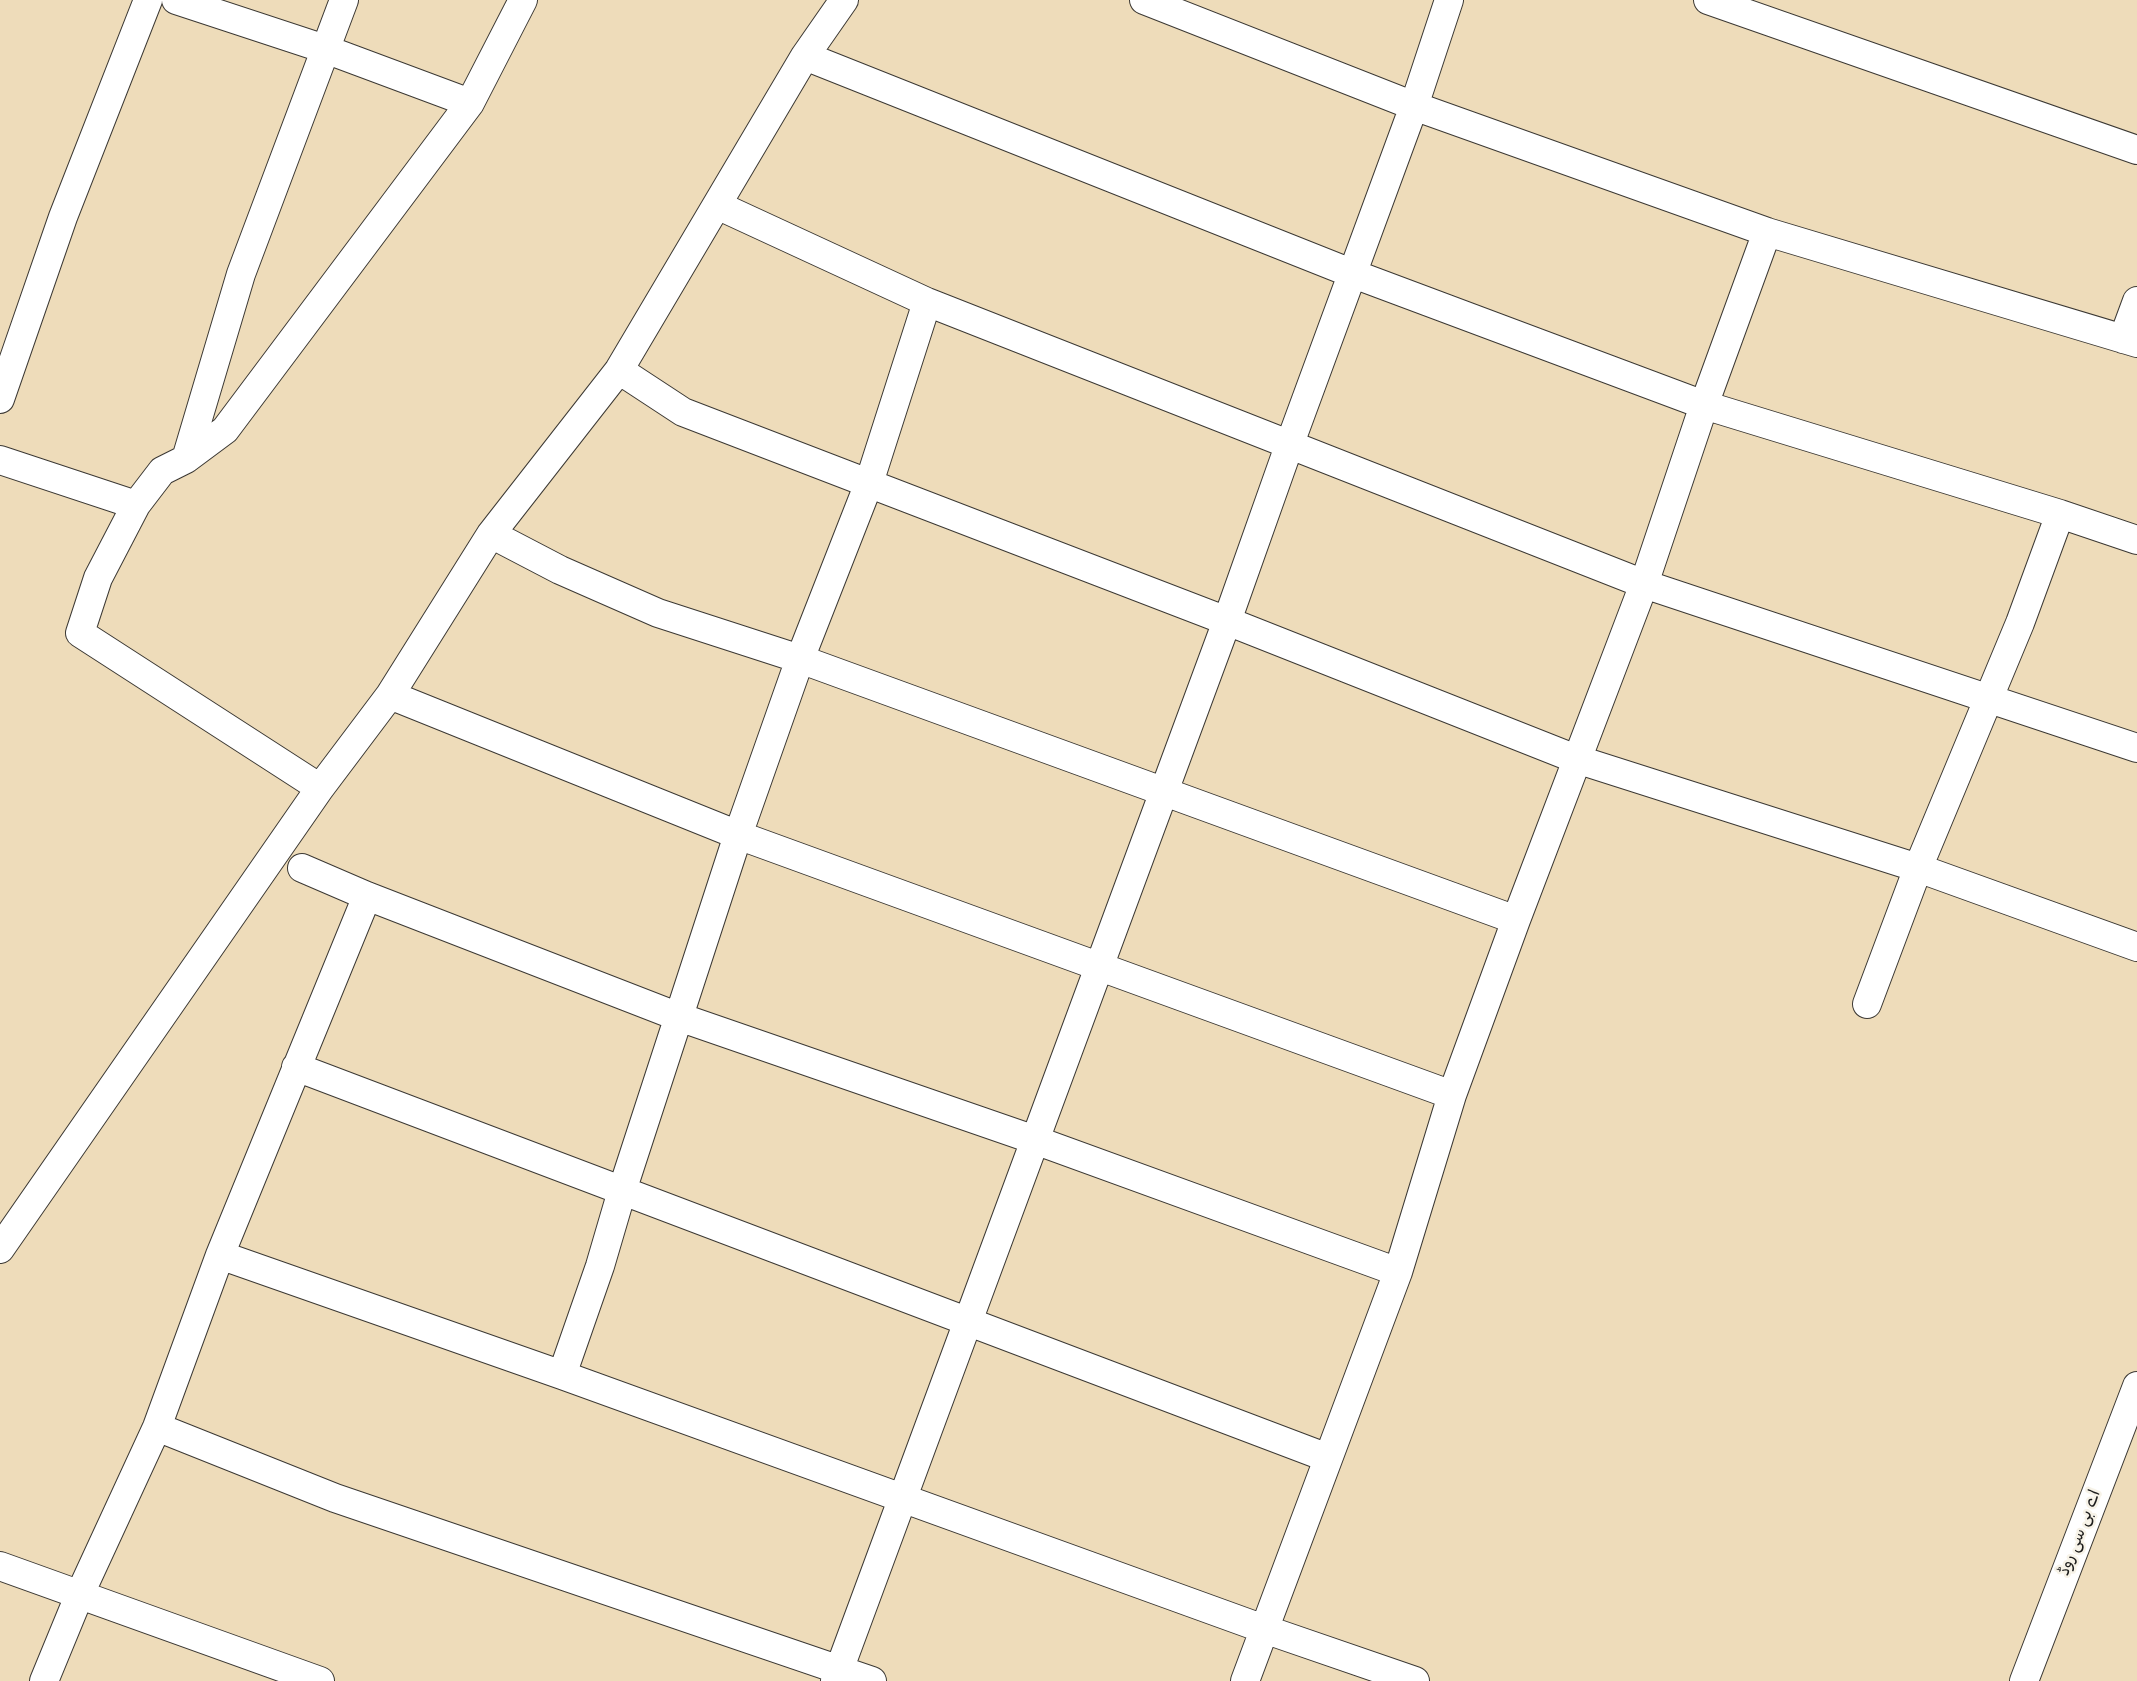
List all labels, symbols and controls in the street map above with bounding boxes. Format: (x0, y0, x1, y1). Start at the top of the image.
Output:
street label: اے بی سی روڈ (2055, 1487, 2105, 1579)

